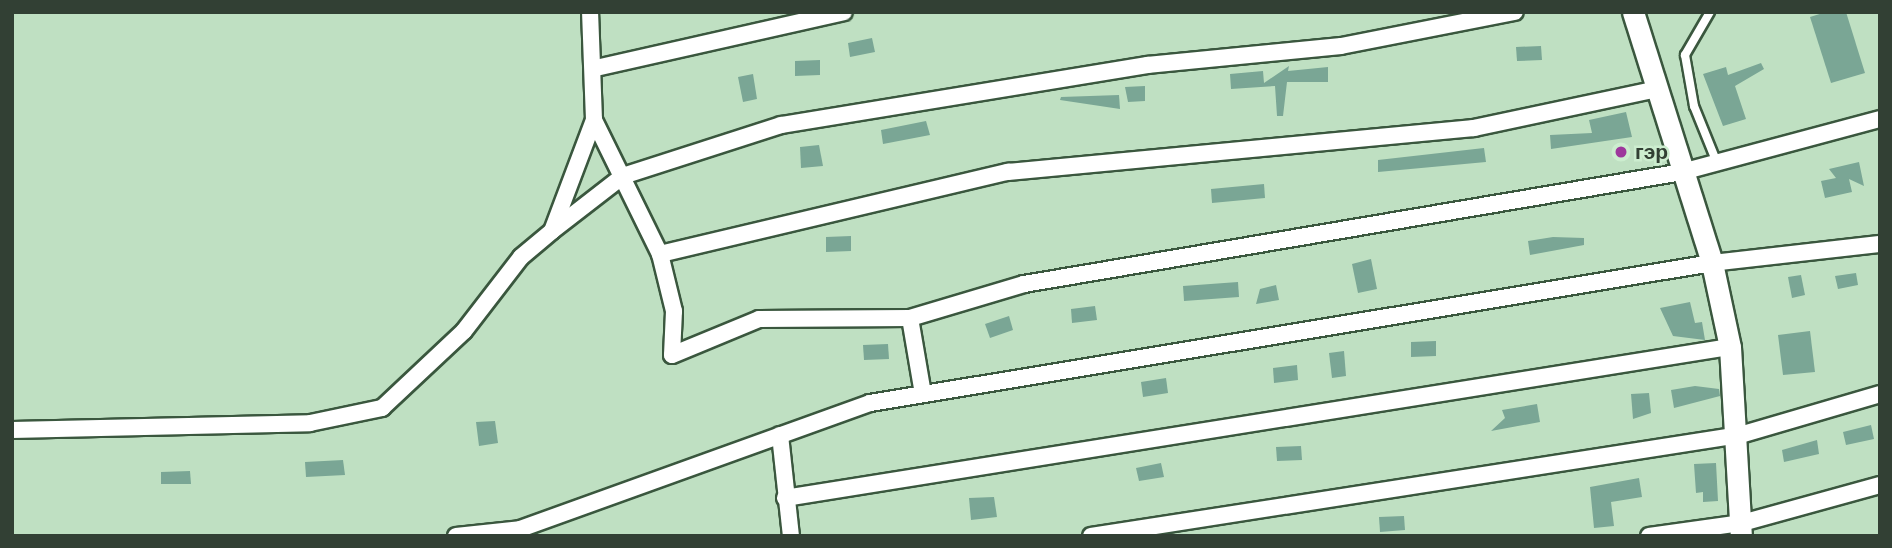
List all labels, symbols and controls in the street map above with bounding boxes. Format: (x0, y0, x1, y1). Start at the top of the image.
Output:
place label: гэр (1635, 139, 1668, 165)
marker: гэр (1613, 144, 1629, 160)

